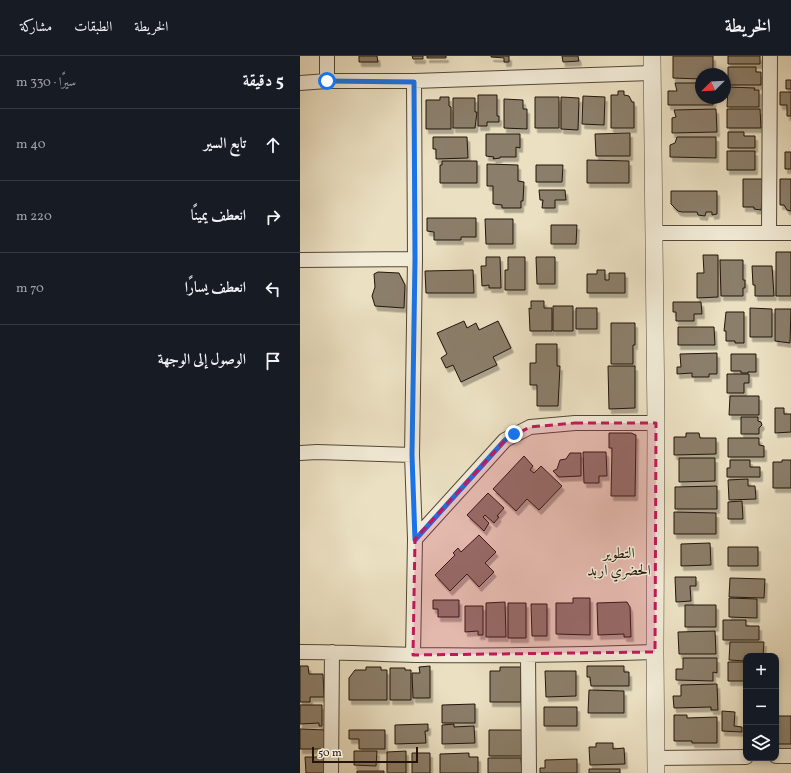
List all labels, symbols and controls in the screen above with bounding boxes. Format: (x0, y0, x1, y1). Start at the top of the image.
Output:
text: الخريطة (725, 14, 771, 40)
text: مشاركة (20, 18, 52, 37)
text: الطبقات (74, 18, 112, 37)
text: الخريطة (134, 18, 168, 37)
north arrow (695, 68, 731, 104)
text: 5 دقيقة (243, 70, 284, 93)
route start (318, 72, 336, 90)
text: سيرًا · 330 m (16, 74, 76, 92)
text: تابع السير (204, 134, 246, 155)
icon: ahead (262, 134, 284, 156)
text: 40 m (16, 136, 45, 154)
text: انعطف يمينًا (191, 206, 246, 227)
icon: right (262, 206, 284, 228)
text: 220 m (16, 208, 52, 226)
text: انعطف يسارًا (185, 278, 246, 299)
icon: left (262, 278, 284, 300)
text: 70 m (16, 280, 44, 298)
text: الوصول إلى الوجهة (158, 350, 246, 371)
icon: arrive (262, 350, 284, 372)
route end (505, 425, 523, 443)
district label: التطوير الحضري اربد (587, 544, 651, 582)
map controls (743, 653, 779, 761)
button: + (743, 653, 779, 689)
button: − (743, 689, 779, 725)
button: layers (743, 725, 779, 761)
scale bar (312, 745, 418, 764)
text: 50 m (318, 746, 342, 761)

